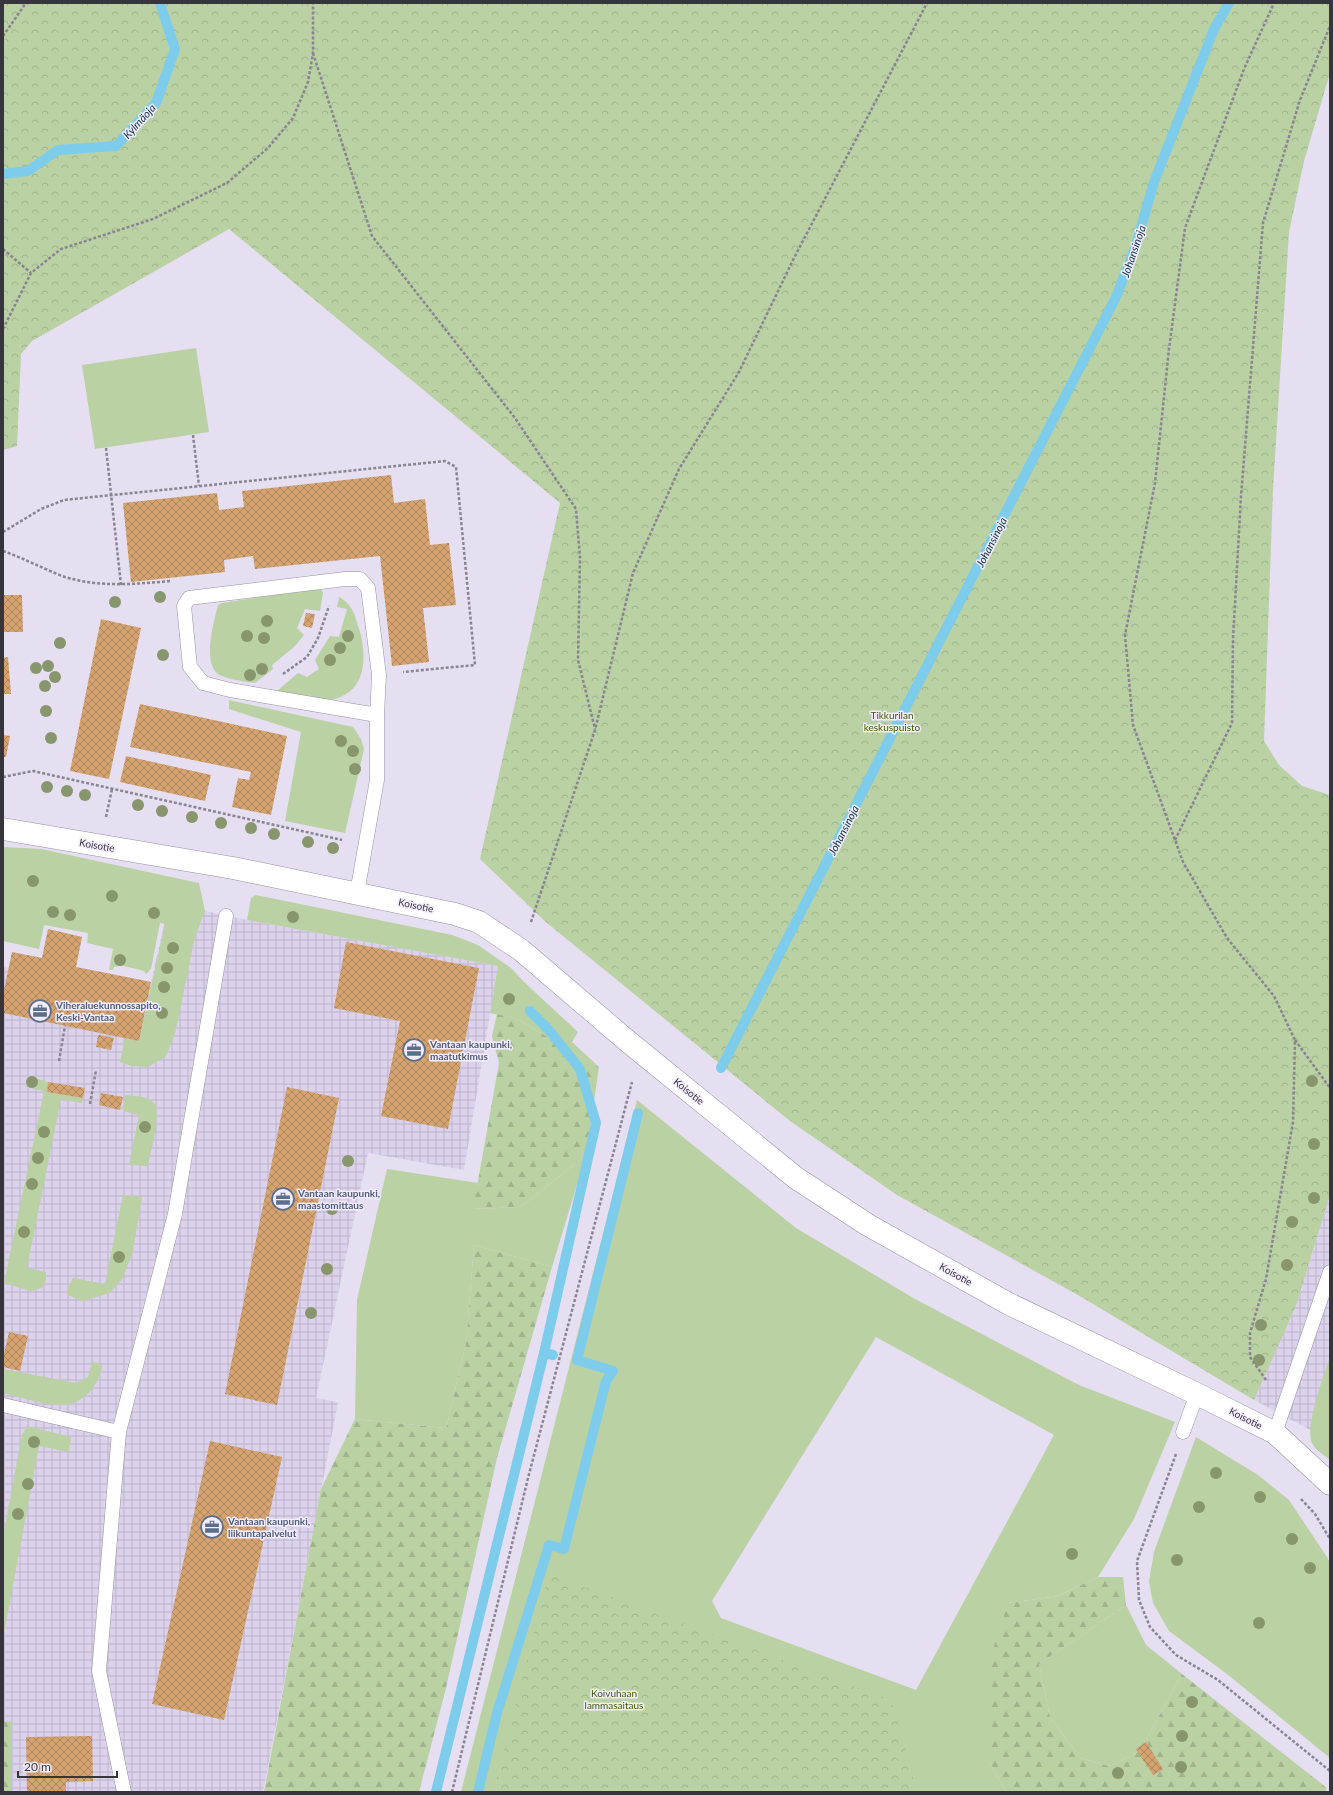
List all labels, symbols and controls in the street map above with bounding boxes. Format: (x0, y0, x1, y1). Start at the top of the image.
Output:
water label: Kylmäoja (120, 101, 158, 141)
water label: Johansinoja (1118, 223, 1148, 280)
water label: Johansinoja (973, 515, 1009, 570)
park label: Tikkurilan keskuspuisto (864, 709, 921, 733)
water label: Johansinoja (825, 803, 861, 858)
street label: Koisotie (78, 836, 116, 854)
street label: Koisotie (397, 895, 435, 915)
office icon: Viheraluekunnossapito, Keski-Vantaa (27, 998, 53, 1024)
place label: Viheraluekunnossapito, Keski-Vantaa (55, 999, 161, 1023)
office icon: Vantaan kaupunki, maatutkimus (401, 1037, 427, 1063)
place label: Vantaan kaupunki, maatutkimus (429, 1038, 512, 1062)
street label: Koisotie (671, 1075, 707, 1107)
office icon: Vantaan kaupunki, maastomittaus (270, 1186, 296, 1212)
place label: Vantaan kaupunki, maastomittaus (297, 1187, 380, 1211)
street label: Koisotie (937, 1260, 975, 1288)
street label: Koisotie (1227, 1405, 1265, 1431)
office icon: Vantaan kaupunki, liikuntapalvelut (199, 1514, 225, 1540)
place label: Vantaan kaupunki, liikuntapalvelut (227, 1515, 310, 1539)
park label: Koivuhaan lammasaitaus (585, 1687, 643, 1711)
scale bar (18, 1753, 117, 1779)
text: 20 m (24, 1759, 51, 1774)

